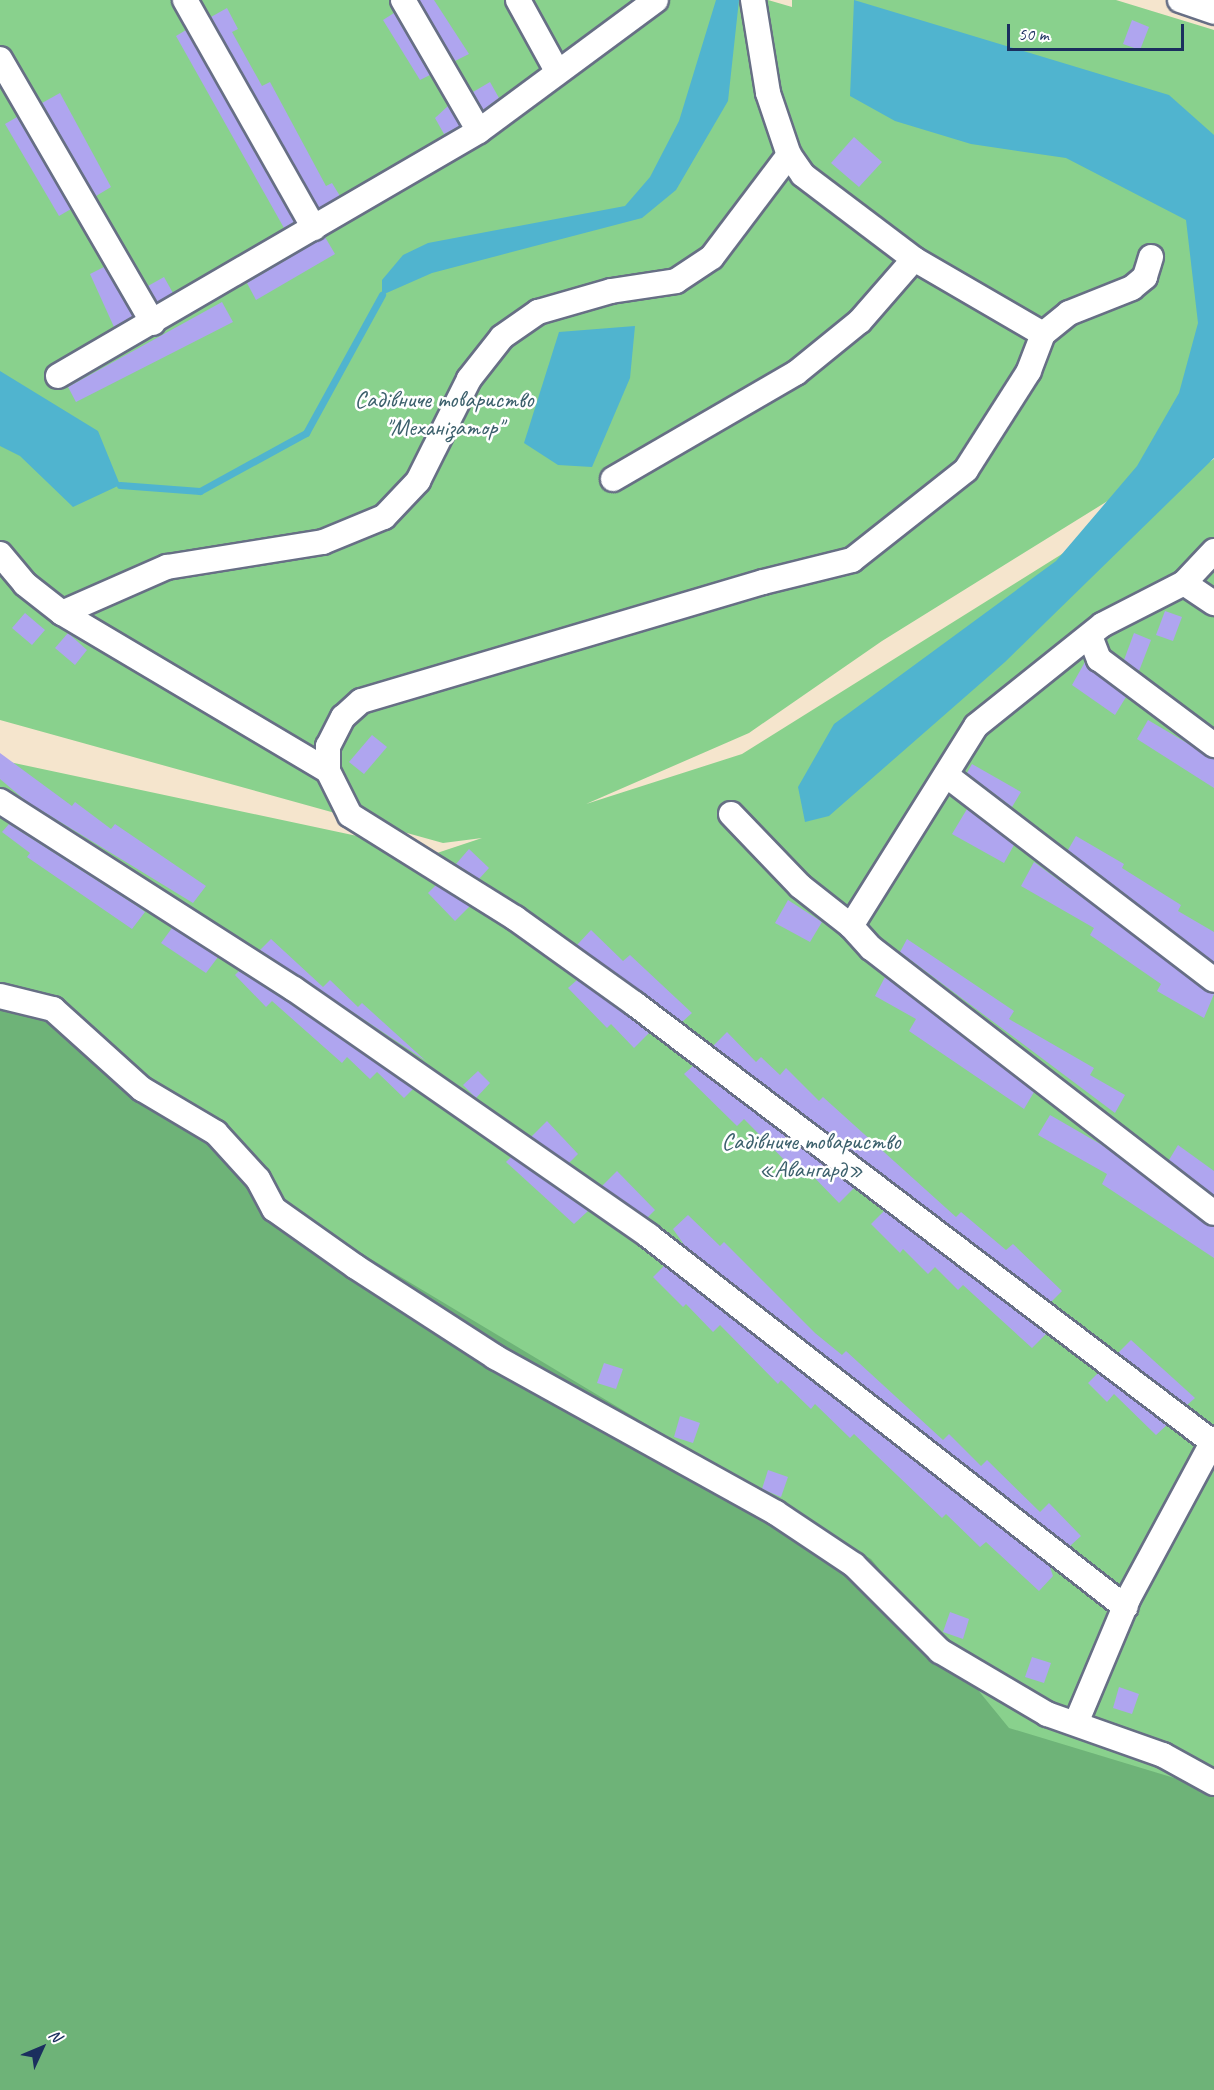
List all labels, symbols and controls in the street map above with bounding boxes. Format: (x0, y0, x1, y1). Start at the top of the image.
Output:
scale bar (1010, 12, 1187, 50)
text: 50 m (1018, 23, 1049, 45)
park label: Садівниче товариство "Механізатор" (356, 386, 532, 442)
park label: Садівниче товариство «Авангард» (723, 1128, 899, 1184)
north arrow (12, 2018, 72, 2078)
text: N (44, 2025, 66, 2046)

